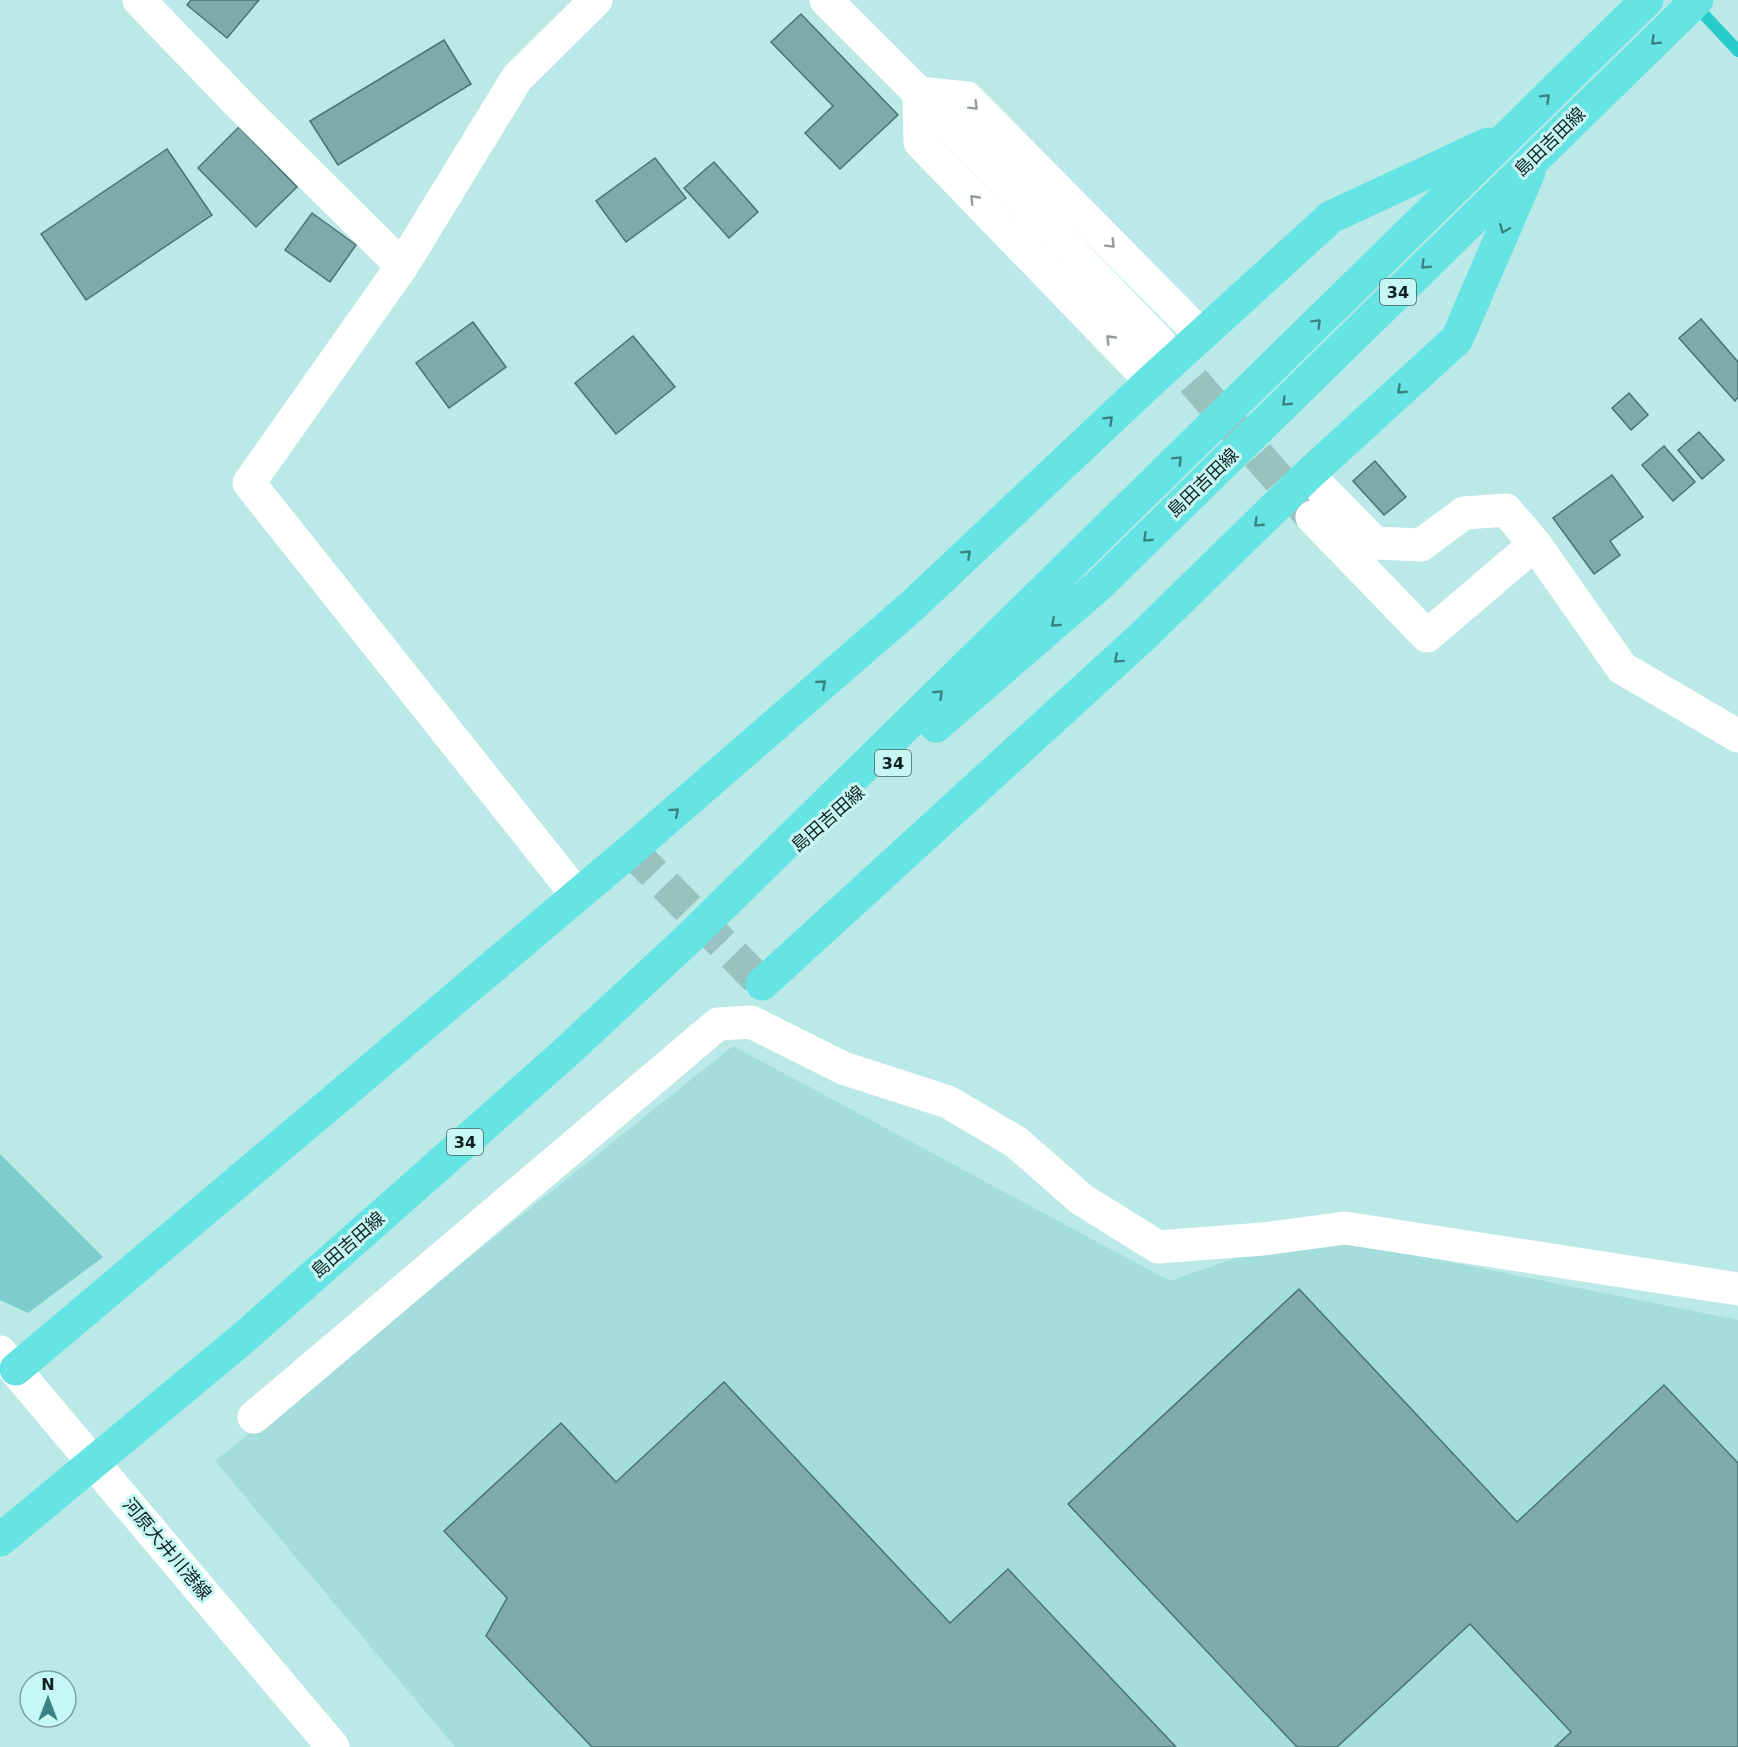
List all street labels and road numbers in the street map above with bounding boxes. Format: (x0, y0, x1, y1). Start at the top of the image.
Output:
street label: 島田吉田線 (1510, 103, 1589, 180)
road number: 34 (1380, 279, 1416, 305)
street label: 島田吉田線 (1163, 444, 1242, 521)
road number: 34 (875, 750, 911, 776)
street label: 島田吉田線 (787, 781, 869, 856)
road number: 34 (447, 1129, 483, 1155)
street label: 島田吉田線 (307, 1207, 389, 1282)
street label: 河原大井川港線 (119, 1494, 216, 1604)

